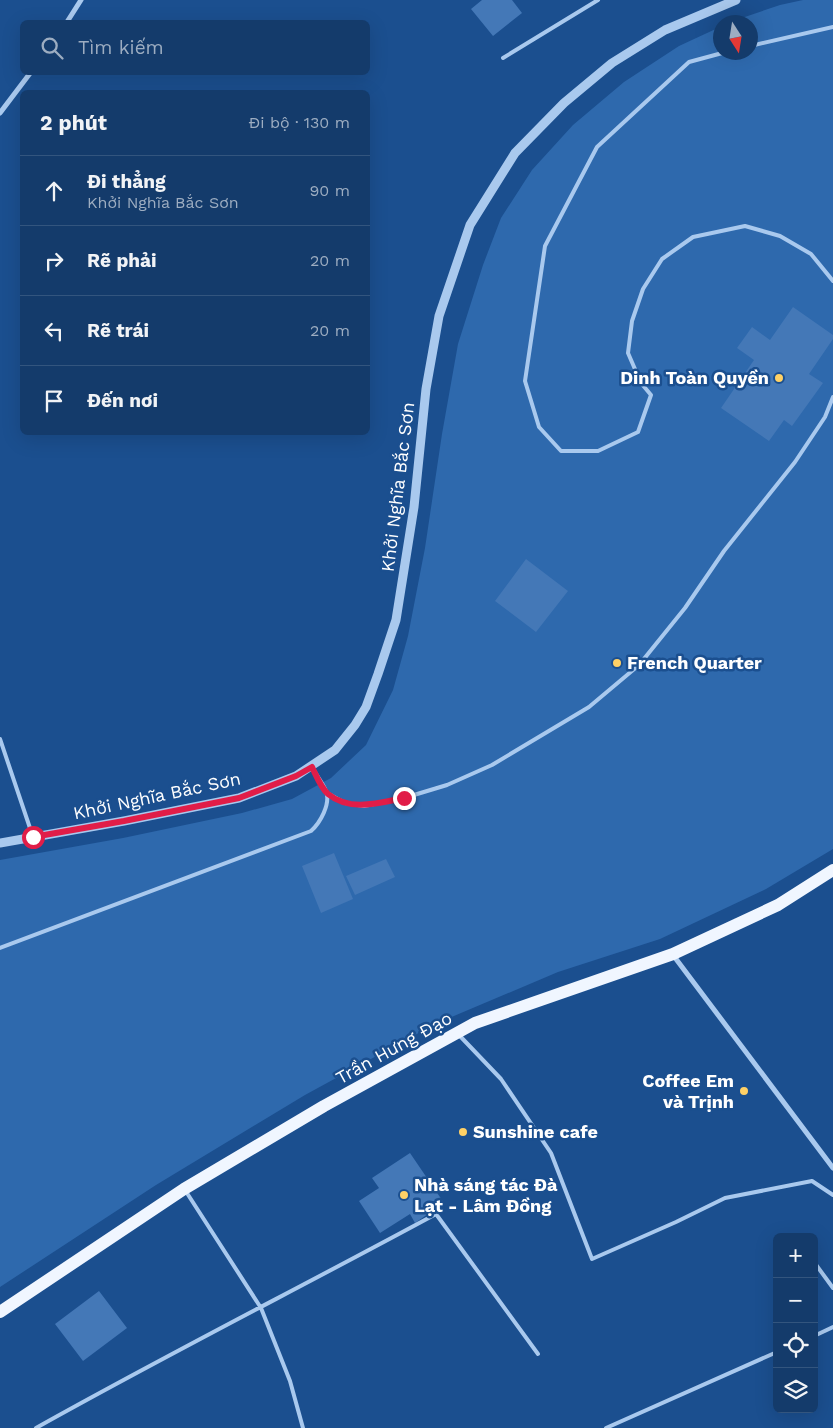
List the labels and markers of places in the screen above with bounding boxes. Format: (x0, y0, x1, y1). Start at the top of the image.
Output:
place label: Dinh Toàn Quyền (620, 367, 769, 388)
marker: Dinh Toàn Quyền (773, 372, 785, 384)
place label: French Quarter (627, 652, 762, 673)
marker: French Quarter (611, 657, 623, 669)
place label: Coffee Em và Trịnh (642, 1070, 734, 1112)
marker: Coffee Em và Trịnh (738, 1085, 750, 1097)
place label: Sunshine cafe (473, 1121, 598, 1142)
marker: Sunshine cafe (457, 1126, 469, 1138)
place label: Nhà sáng tác Đà Lạt - Lâm Đồng (414, 1174, 558, 1216)
marker: Nhà sáng tác Đà Lạt - Lâm Đồng (398, 1189, 410, 1201)

